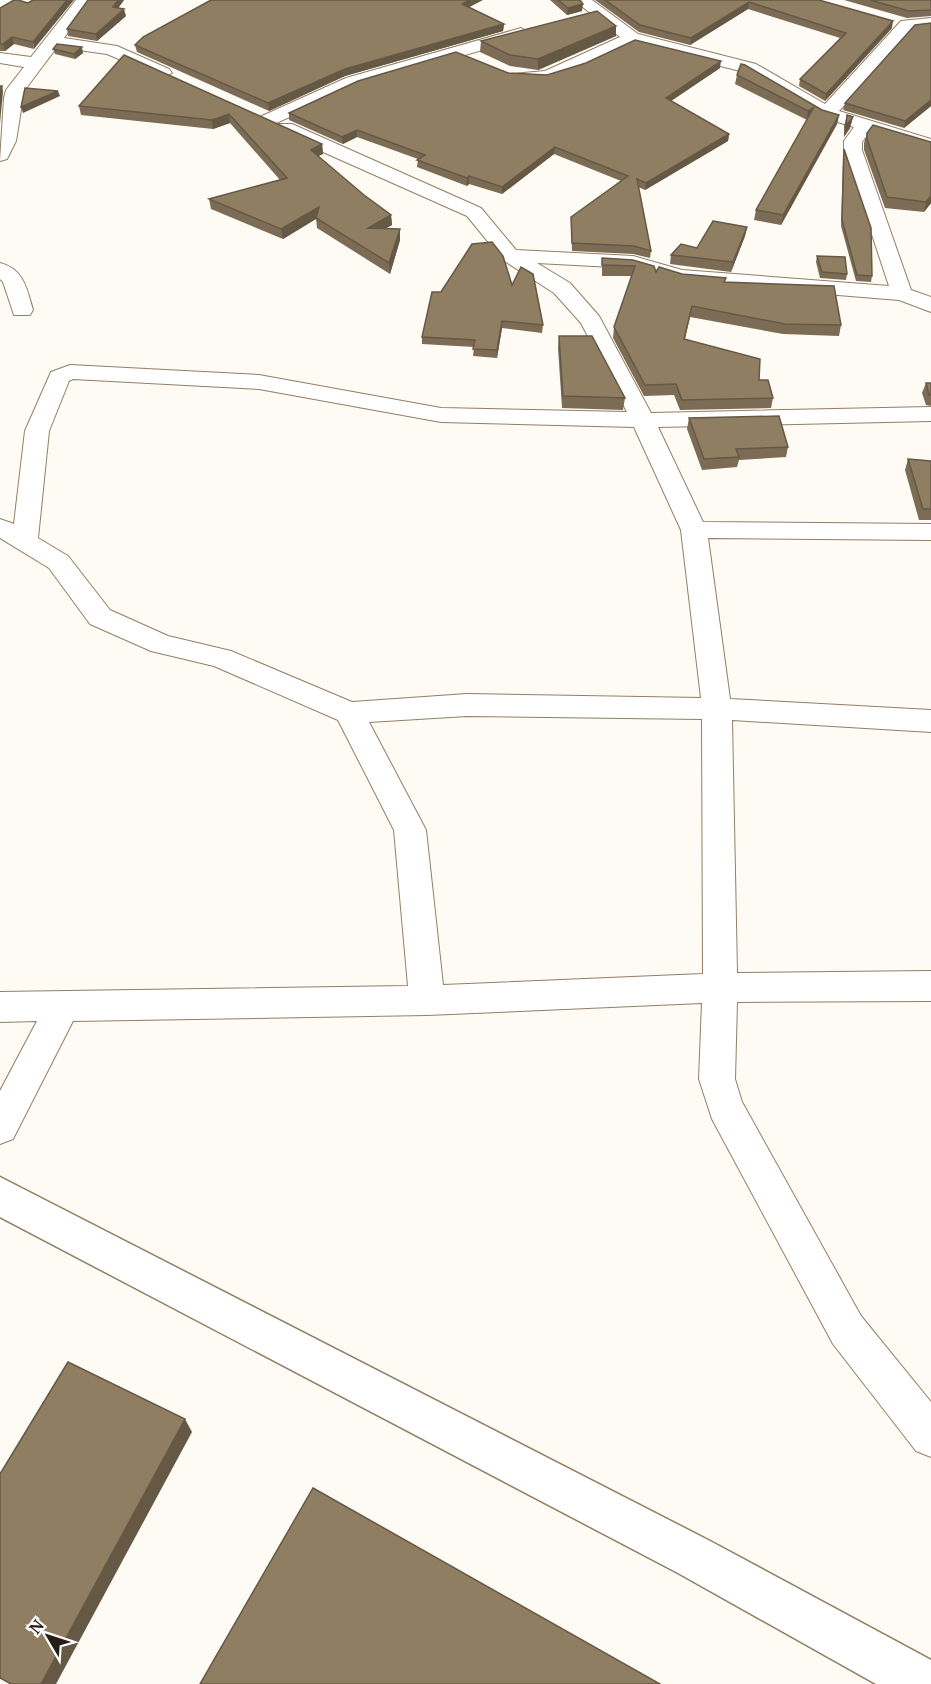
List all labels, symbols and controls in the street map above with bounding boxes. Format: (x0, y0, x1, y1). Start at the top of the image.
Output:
north arrow (18, 1606, 78, 1666)
text: N (24, 1614, 49, 1638)

